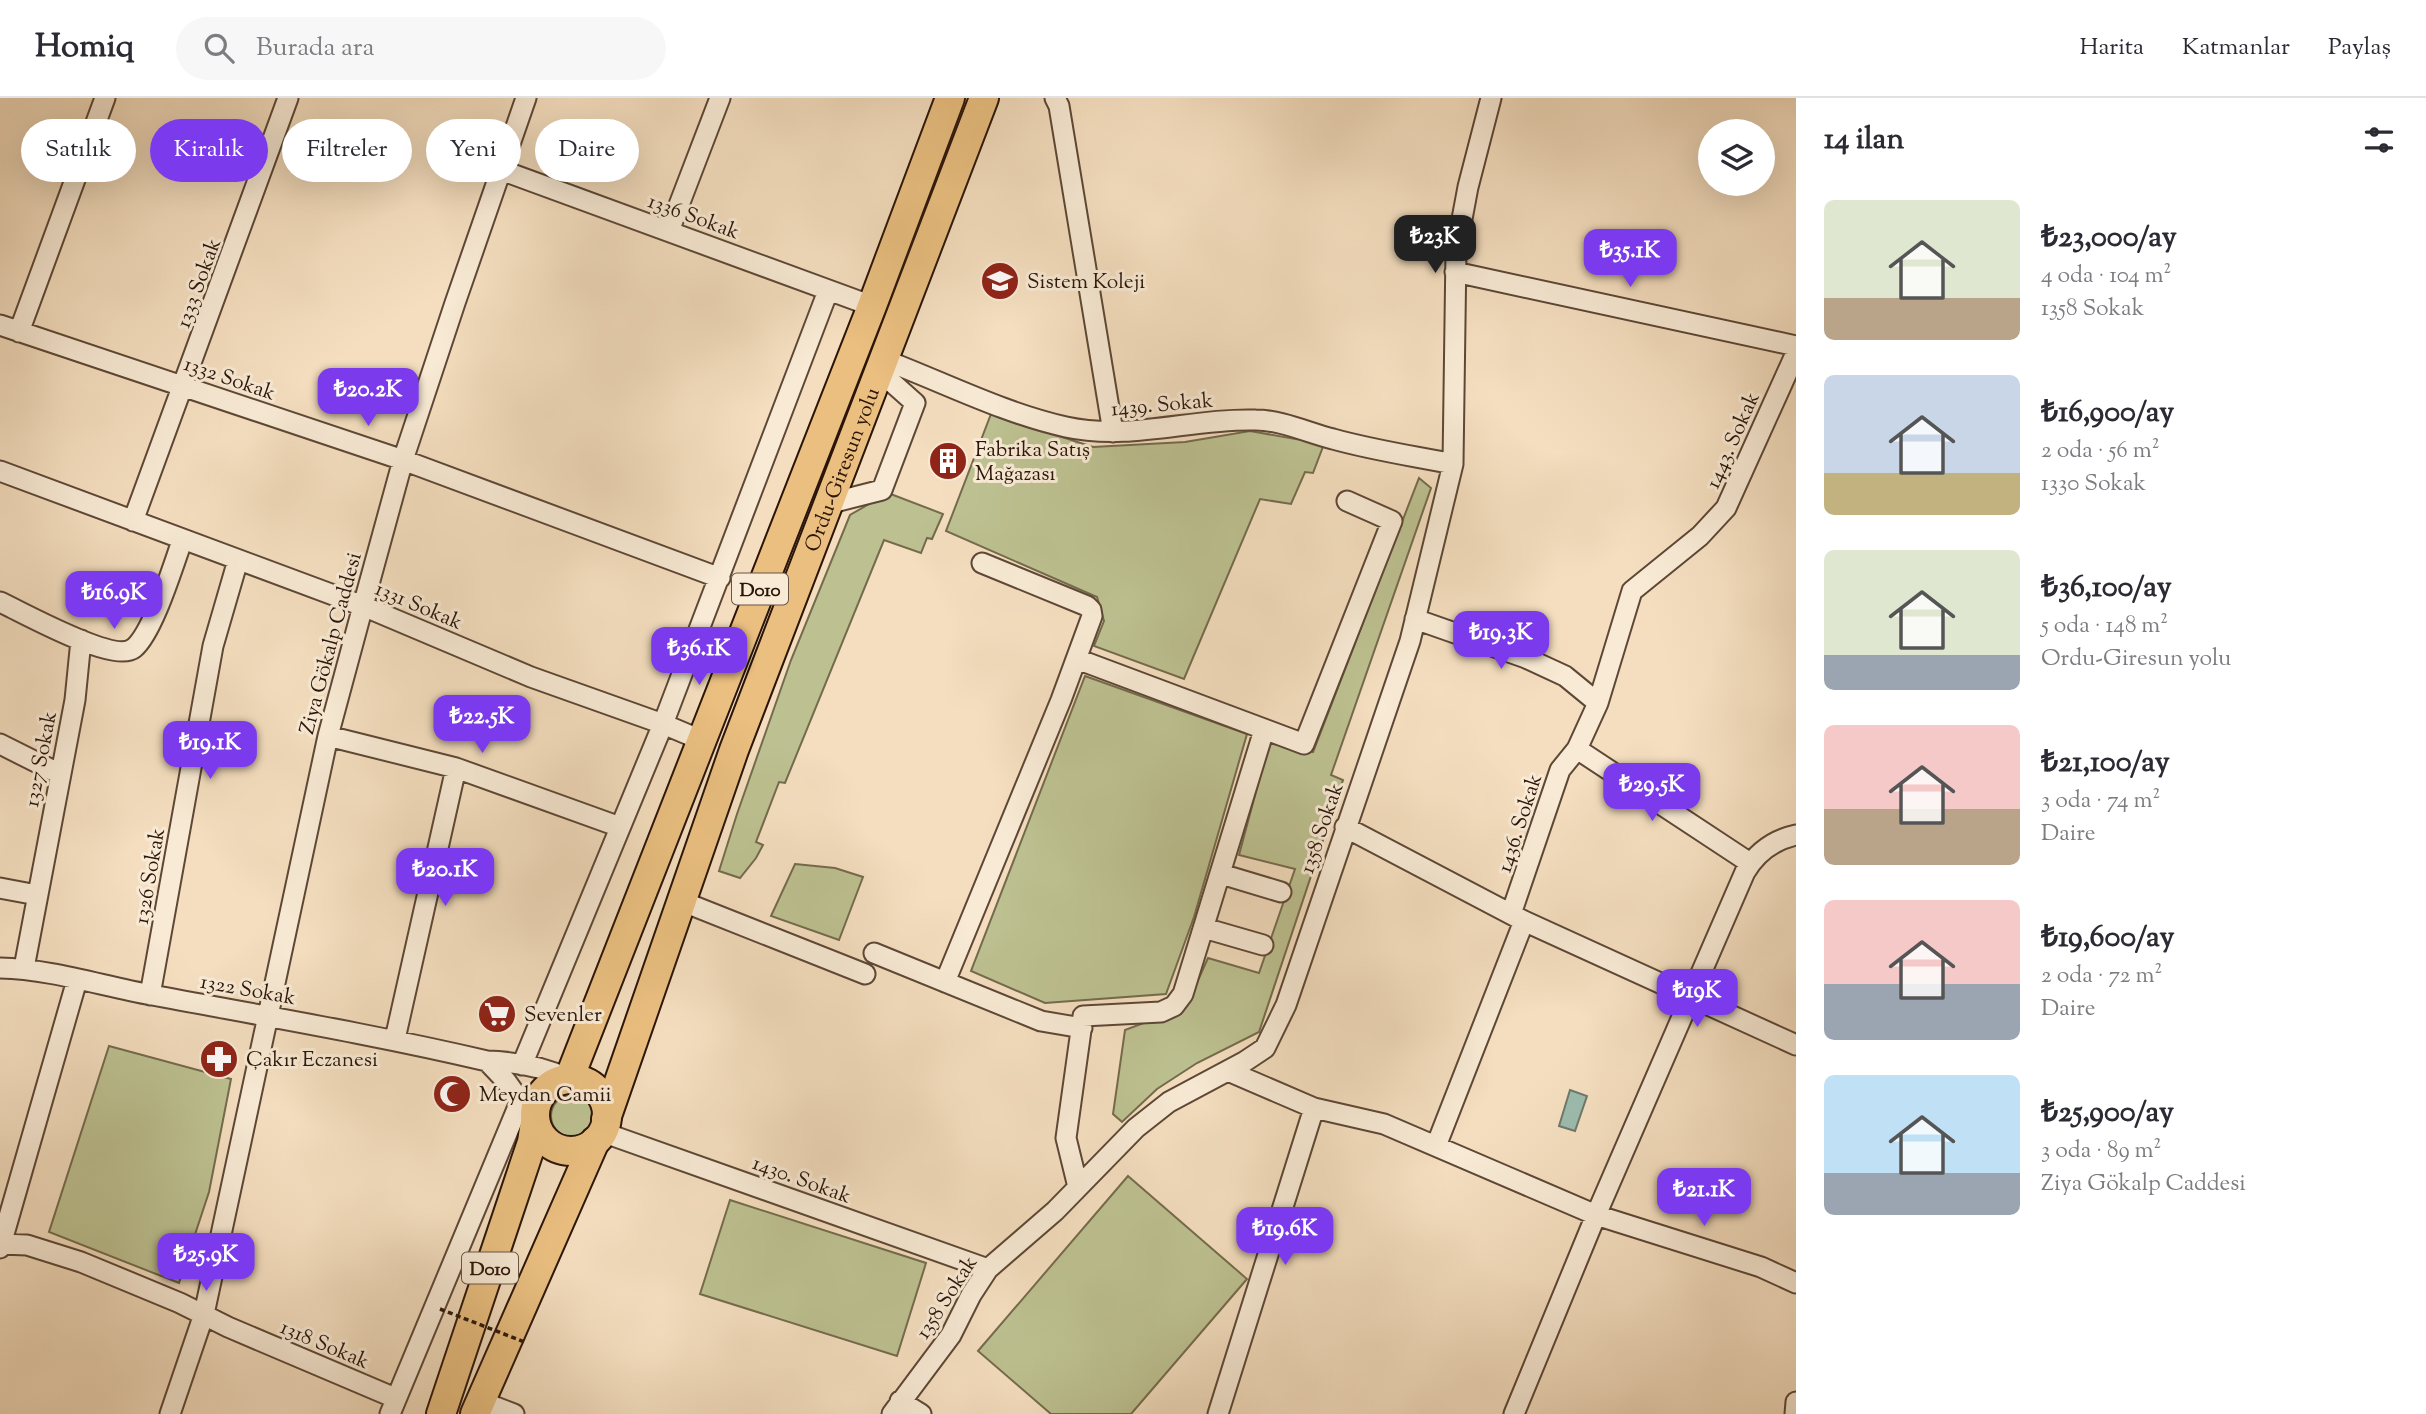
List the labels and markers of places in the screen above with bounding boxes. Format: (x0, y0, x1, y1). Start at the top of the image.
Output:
pin: ₺23K (1394, 216, 1476, 275)
pin: ₺35.1K (1573, 230, 1687, 289)
school or university icon: Sistem Koleji (979, 260, 1021, 302)
place label: Sistem Koleji (1027, 268, 1145, 298)
pin: ₺20.2K (311, 368, 425, 428)
place label: Fabrika Satış Mağazası (975, 436, 1090, 490)
building icon: Fabrika Satış Mağazası (927, 440, 969, 482)
pin: ₺16.9K (57, 572, 171, 631)
pin: ₺19.3K (1444, 612, 1558, 671)
pin: ₺36.1K (642, 628, 756, 687)
pin: ₺22.5K (425, 696, 539, 755)
pin: ₺19.1K (153, 722, 267, 781)
pin: ₺29.5K (1595, 764, 1709, 823)
pin: ₺20.1K (388, 848, 502, 908)
pin: ₺19K (1656, 970, 1738, 1029)
supermarket icon: Sevenler (476, 993, 518, 1035)
place label: Sevenler (524, 1001, 602, 1031)
pharmacy icon: Çakır Eczanesi (198, 1038, 240, 1080)
place label: Çakır Eczanesi (246, 1046, 378, 1076)
mosque icon: Meydan Camii (431, 1073, 473, 1115)
place label: Meydan Camii (479, 1081, 612, 1111)
pin: ₺21.1K (1647, 1168, 1761, 1228)
pin: ₺19.6K (1228, 1208, 1342, 1267)
pin: ₺25.9K (149, 1234, 263, 1293)

